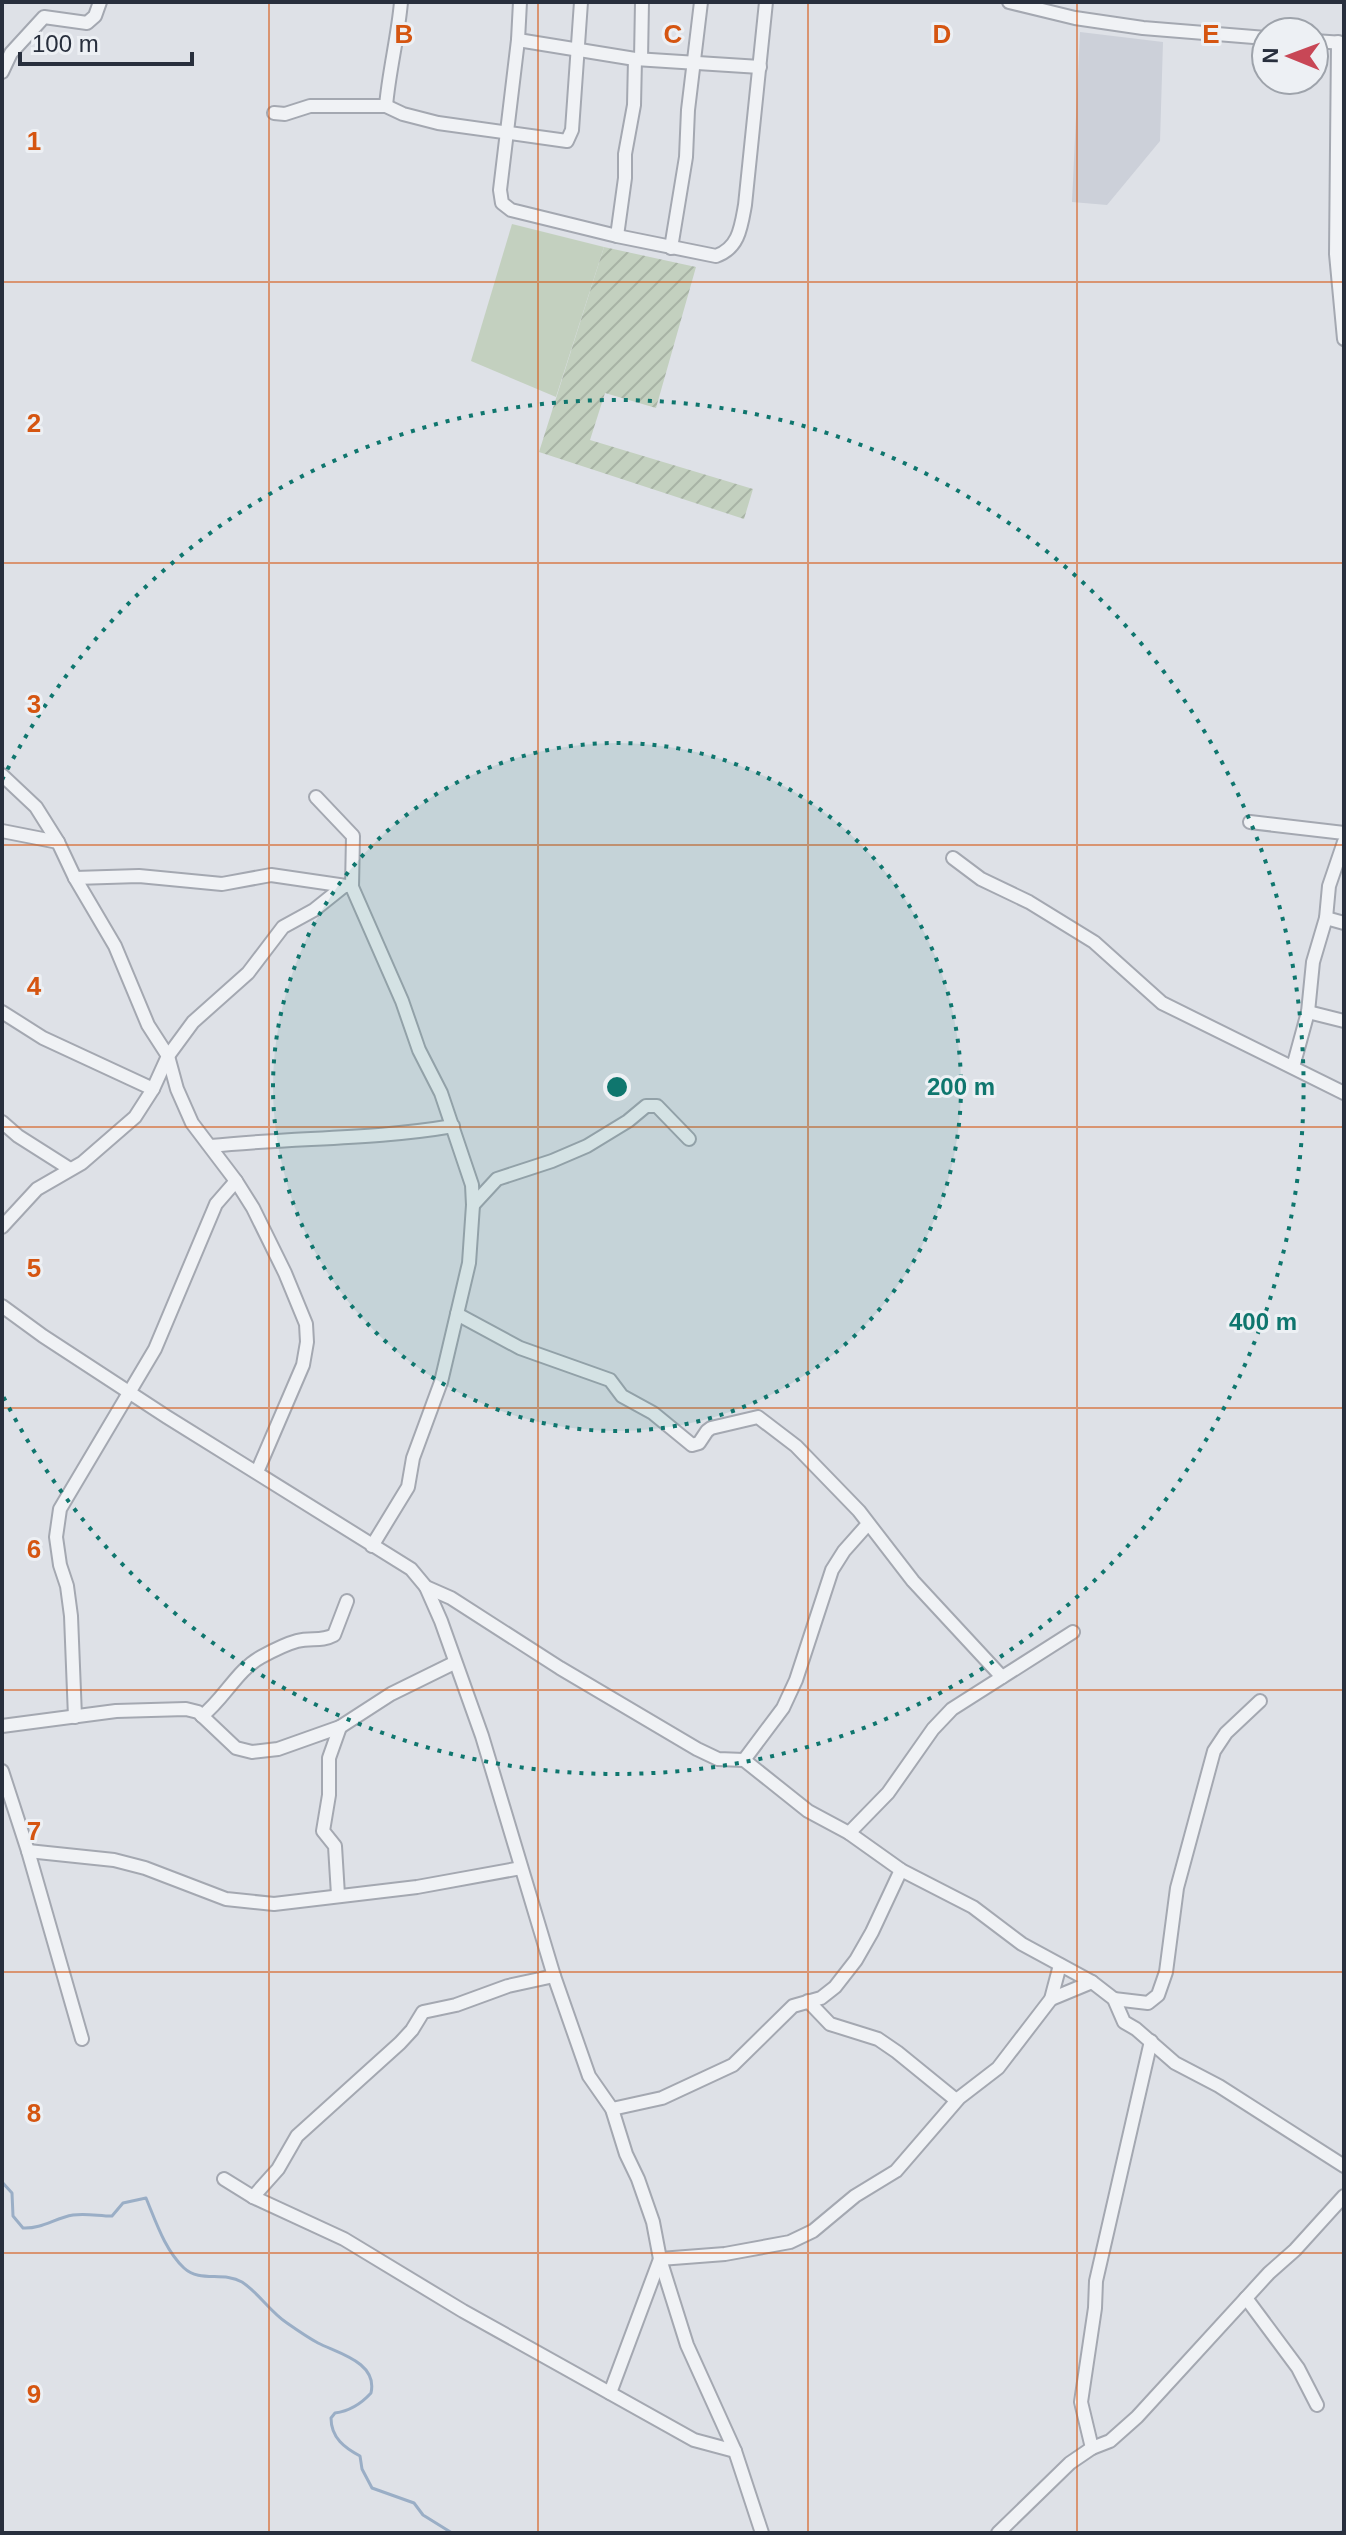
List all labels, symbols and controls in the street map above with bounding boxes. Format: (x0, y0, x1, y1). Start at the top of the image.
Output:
scale bar (20, 16, 192, 66)
north arrow (1250, 16, 1330, 96)
text: B (395, 19, 413, 49)
text: C (664, 19, 683, 49)
text: D (933, 19, 951, 49)
text: E (1202, 19, 1220, 49)
text: 100 m (32, 30, 99, 57)
text: N (1258, 47, 1283, 64)
text: 1 (27, 126, 41, 156)
text: 2 (27, 408, 41, 438)
text: 3 (27, 689, 41, 719)
text: 4 (27, 971, 42, 1001)
centre of rings (603, 1073, 631, 1101)
text: 200 m (927, 1073, 995, 1100)
text: 5 (27, 1253, 41, 1283)
text: 400 m (1229, 1308, 1297, 1335)
text: 6 (27, 1534, 41, 1564)
text: 7 (27, 1816, 41, 1846)
text: 8 (27, 2098, 41, 2128)
text: 9 (27, 2379, 41, 2409)

